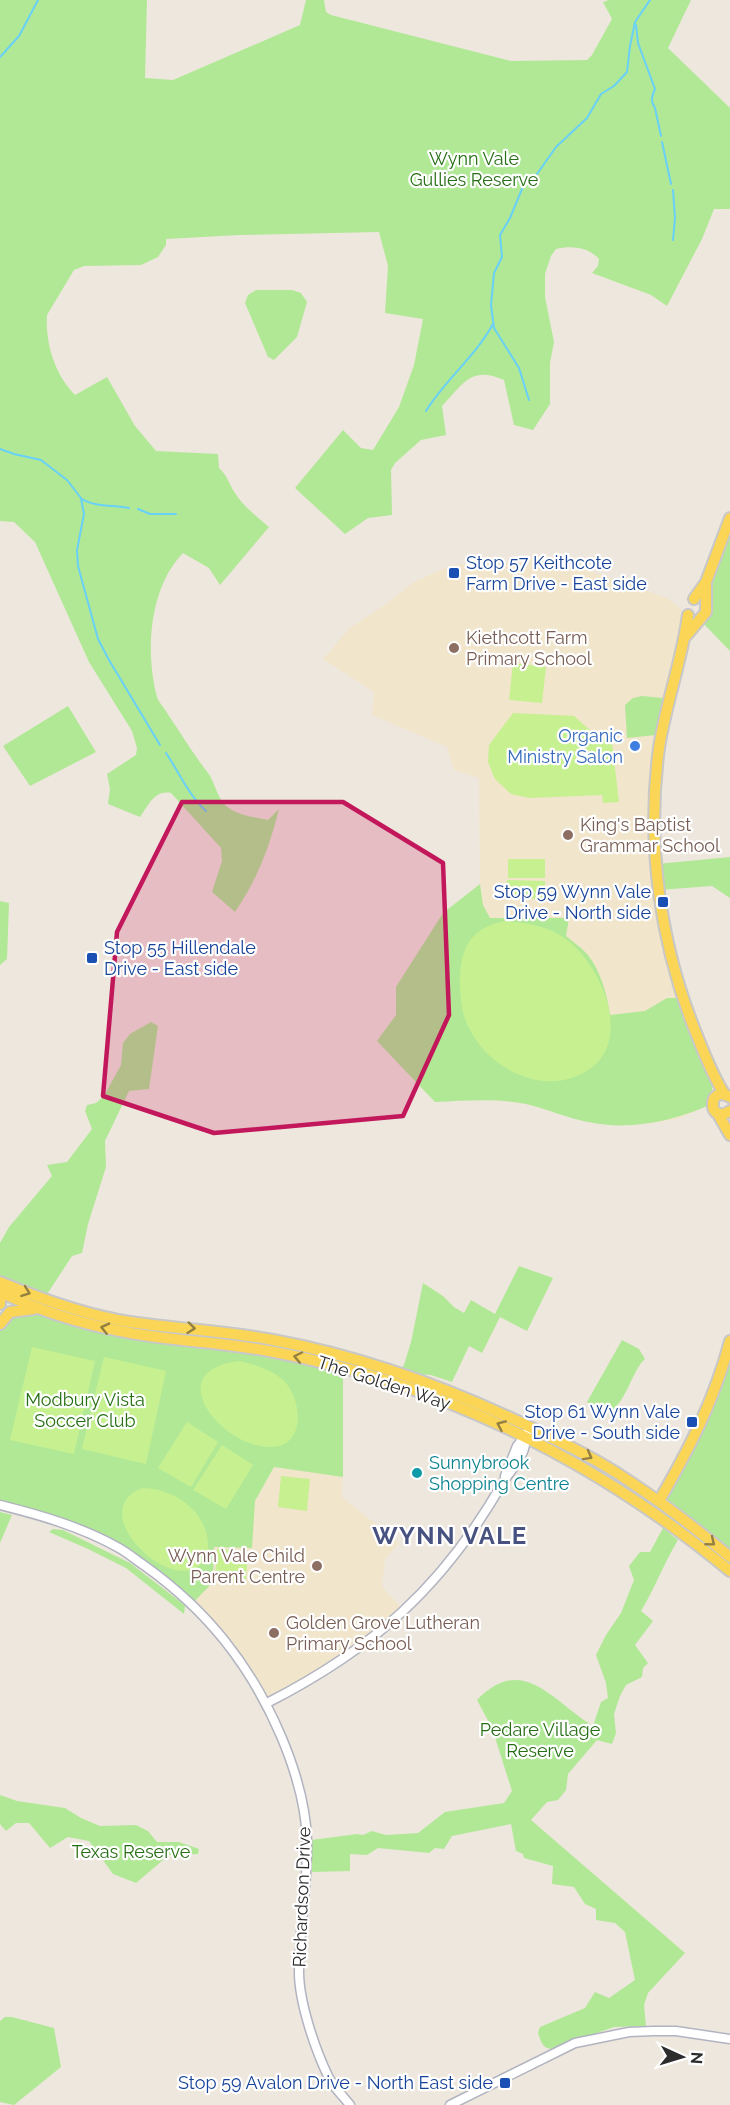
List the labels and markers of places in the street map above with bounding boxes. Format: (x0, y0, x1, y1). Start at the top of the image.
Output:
place label: Stop 57 Keithcote Farm Drive - East side (466, 552, 647, 594)
marker: Stop 57 Keithcote Farm Drive - East side (447, 566, 461, 580)
place label: Kiethcott Farm Primary School (466, 627, 592, 669)
marker: Kiethcott Farm Primary School (447, 641, 461, 655)
place label: Organic Ministry Salon (507, 725, 623, 767)
marker: Organic Ministry Salon (628, 739, 642, 753)
place label: King's Baptist Grammar School (580, 814, 720, 856)
marker: King's Baptist Grammar School (561, 828, 575, 842)
place label: Stop 59 Wynn Vale Drive - North side (494, 881, 651, 923)
marker: Stop 59 Wynn Vale Drive - North side (656, 895, 670, 909)
place label: Stop 55 Hillendale Drive - East side (104, 937, 256, 979)
marker: Stop 55 Hillendale Drive - East side (85, 951, 99, 965)
place label: Stop 61 Wynn Vale Drive - South side (525, 1401, 680, 1443)
marker: Stop 61 Wynn Vale Drive - South side (685, 1415, 699, 1429)
place label: Sunnybrook Shopping Centre (429, 1452, 570, 1494)
marker: Sunnybrook Shopping Centre (410, 1466, 424, 1480)
place label: Wynn Vale Child Parent Centre (168, 1545, 305, 1587)
marker: Wynn Vale Child Parent Centre (310, 1559, 324, 1573)
place label: Golden Grove Lutheran Primary School (286, 1612, 480, 1654)
marker: Golden Grove Lutheran Primary School (267, 1626, 281, 1640)
place label: Stop 59 Avalon Drive - North East side (178, 2072, 493, 2093)
marker: Stop 59 Avalon Drive - North East side (498, 2076, 512, 2090)

